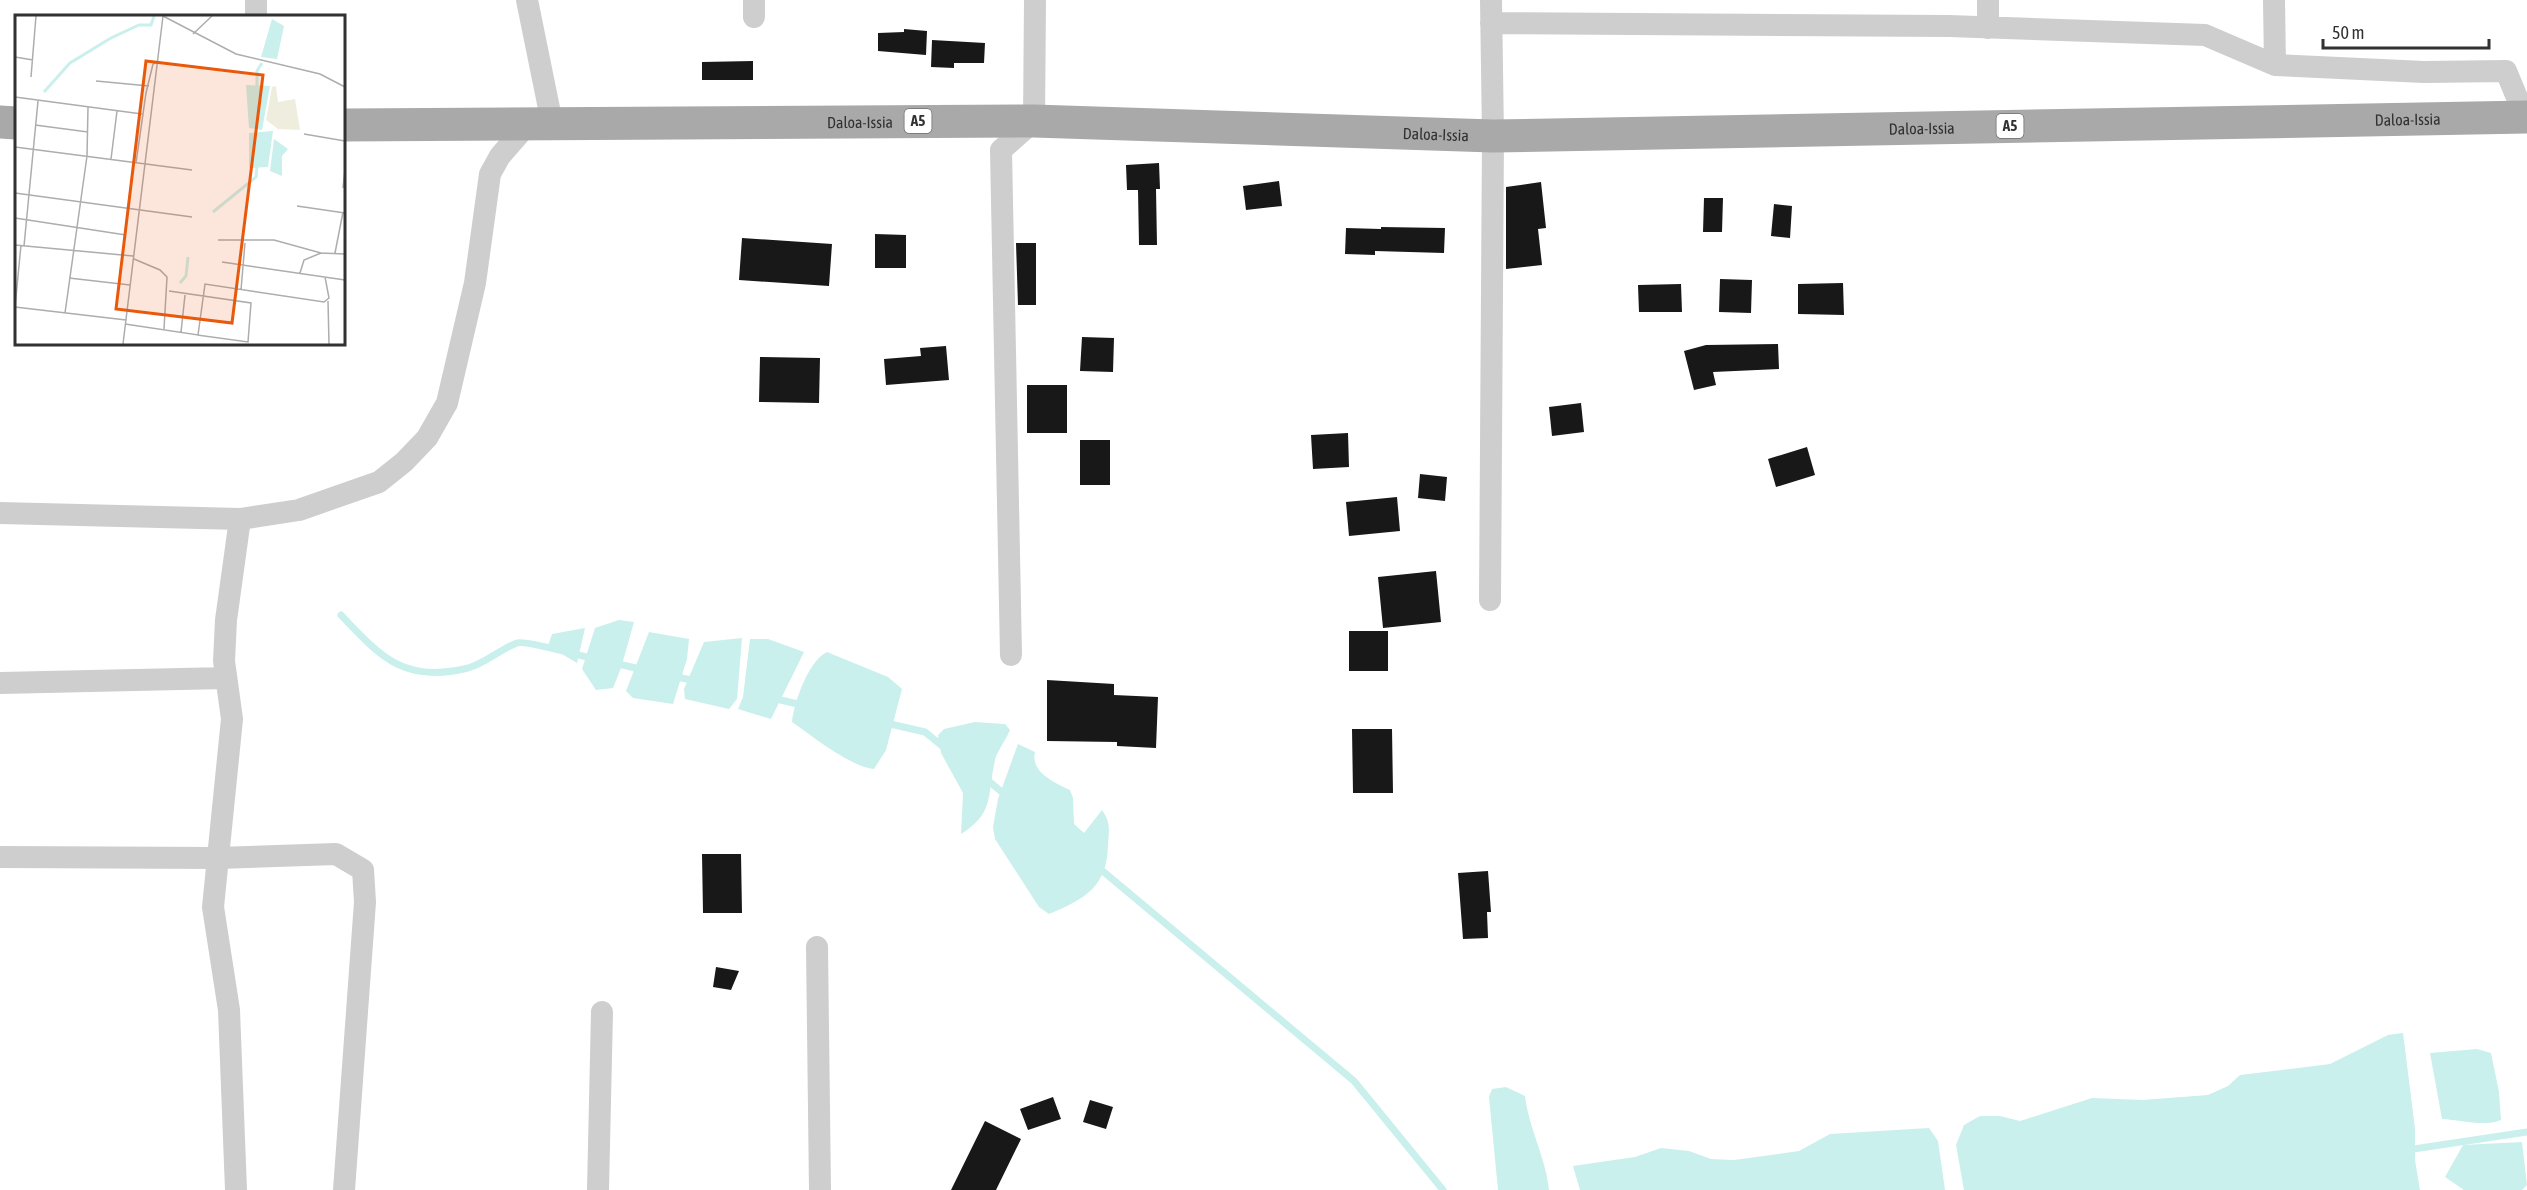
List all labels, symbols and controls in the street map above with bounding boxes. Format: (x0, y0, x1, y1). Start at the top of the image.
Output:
scale bar (2323, 12, 2490, 50)
inset map (15, 15, 345, 345)
text: 50 m (2332, 22, 2364, 43)
road number: A5 (904, 109, 932, 133)
street label: Daloa-Issia (2374, 110, 2441, 129)
street label: Daloa-Issia (827, 113, 893, 131)
road number: A5 (1996, 114, 2024, 138)
street label: Daloa-Issia (1888, 119, 1955, 138)
street label: Daloa-Issia (1402, 124, 1469, 144)

